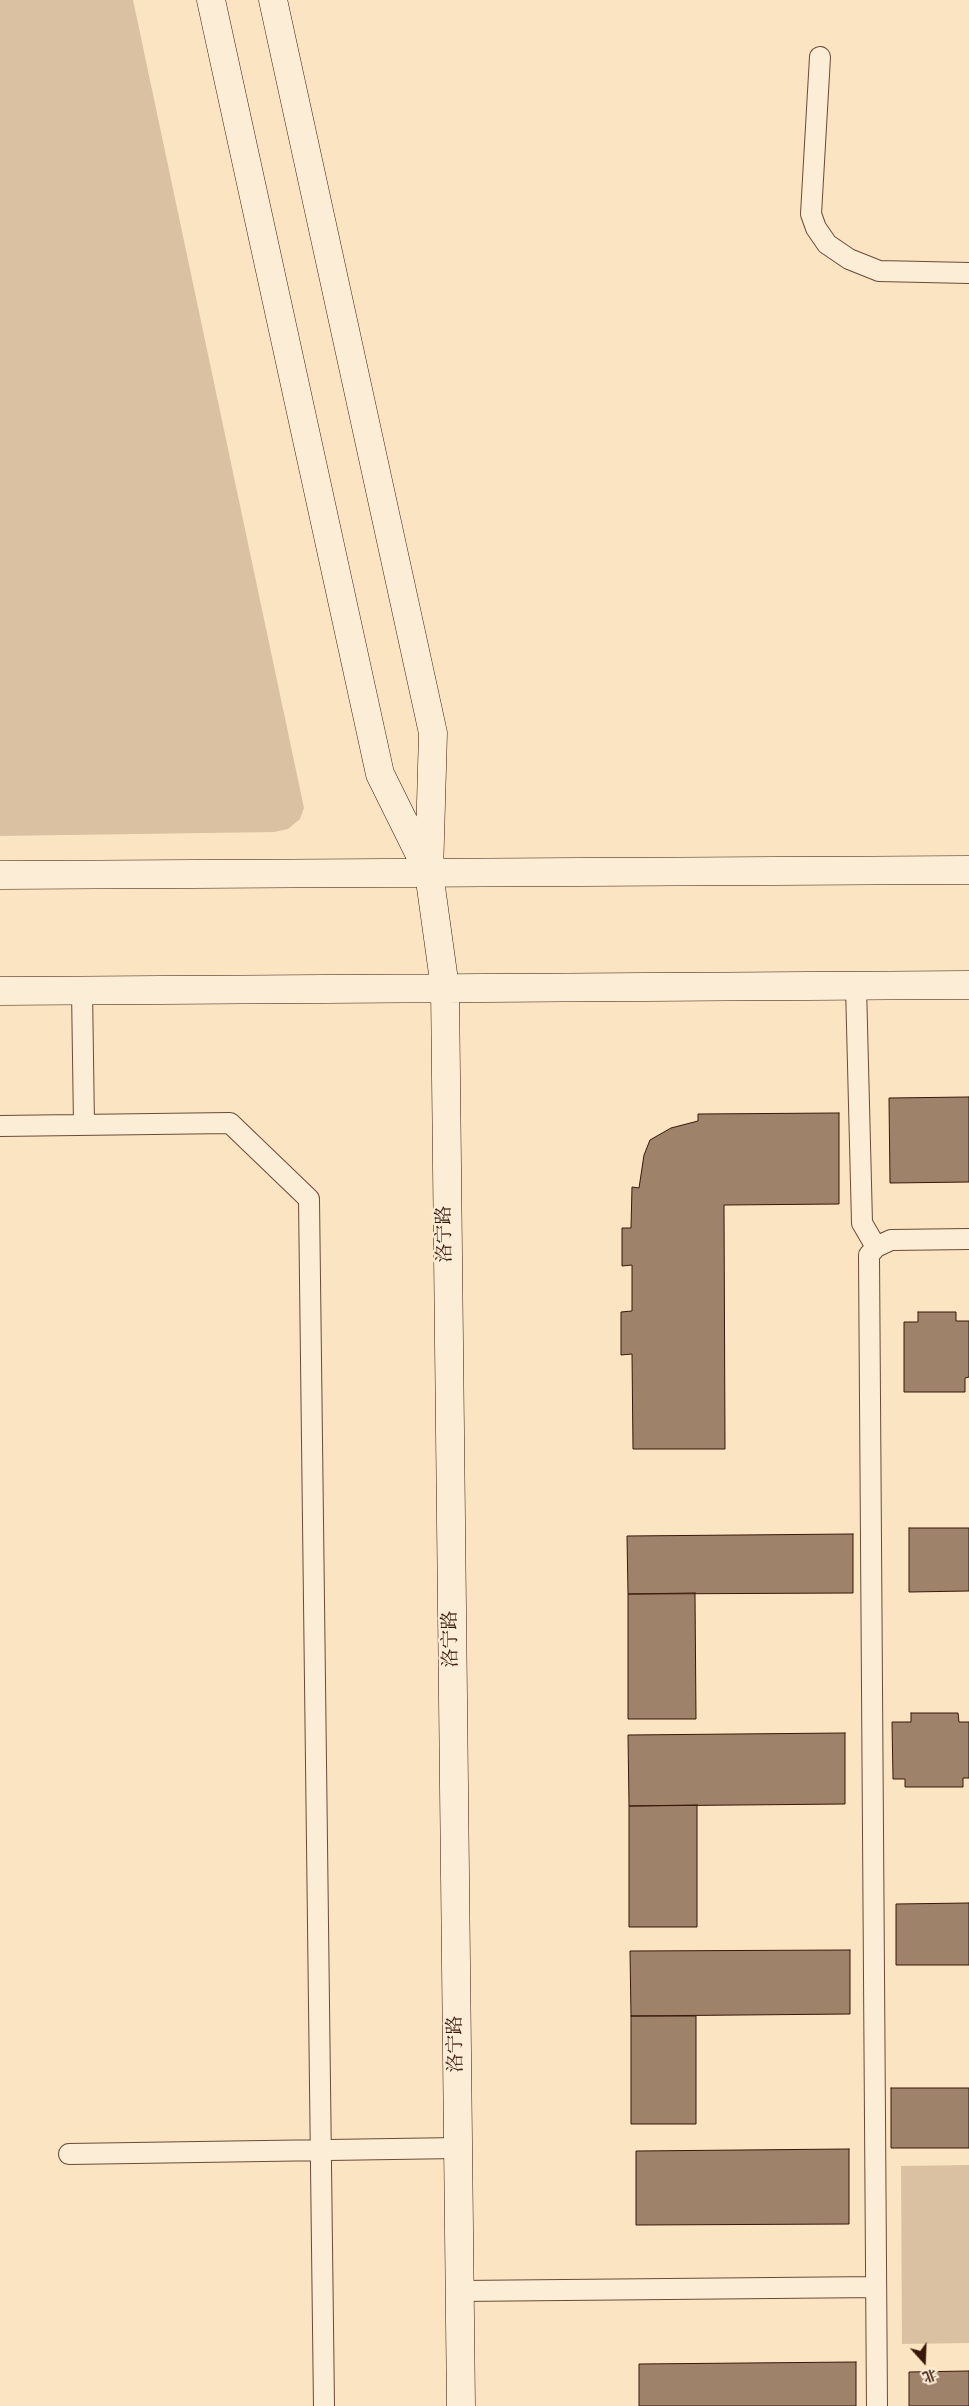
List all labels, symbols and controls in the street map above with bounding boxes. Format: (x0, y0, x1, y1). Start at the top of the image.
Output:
street label: 洛宁路 (434, 1205, 458, 1263)
street label: 洛宁路 (440, 1610, 464, 1668)
street label: 洛宁路 (445, 2015, 469, 2073)
north arrow (899, 2336, 949, 2386)
text: 北 (919, 2364, 939, 2386)

